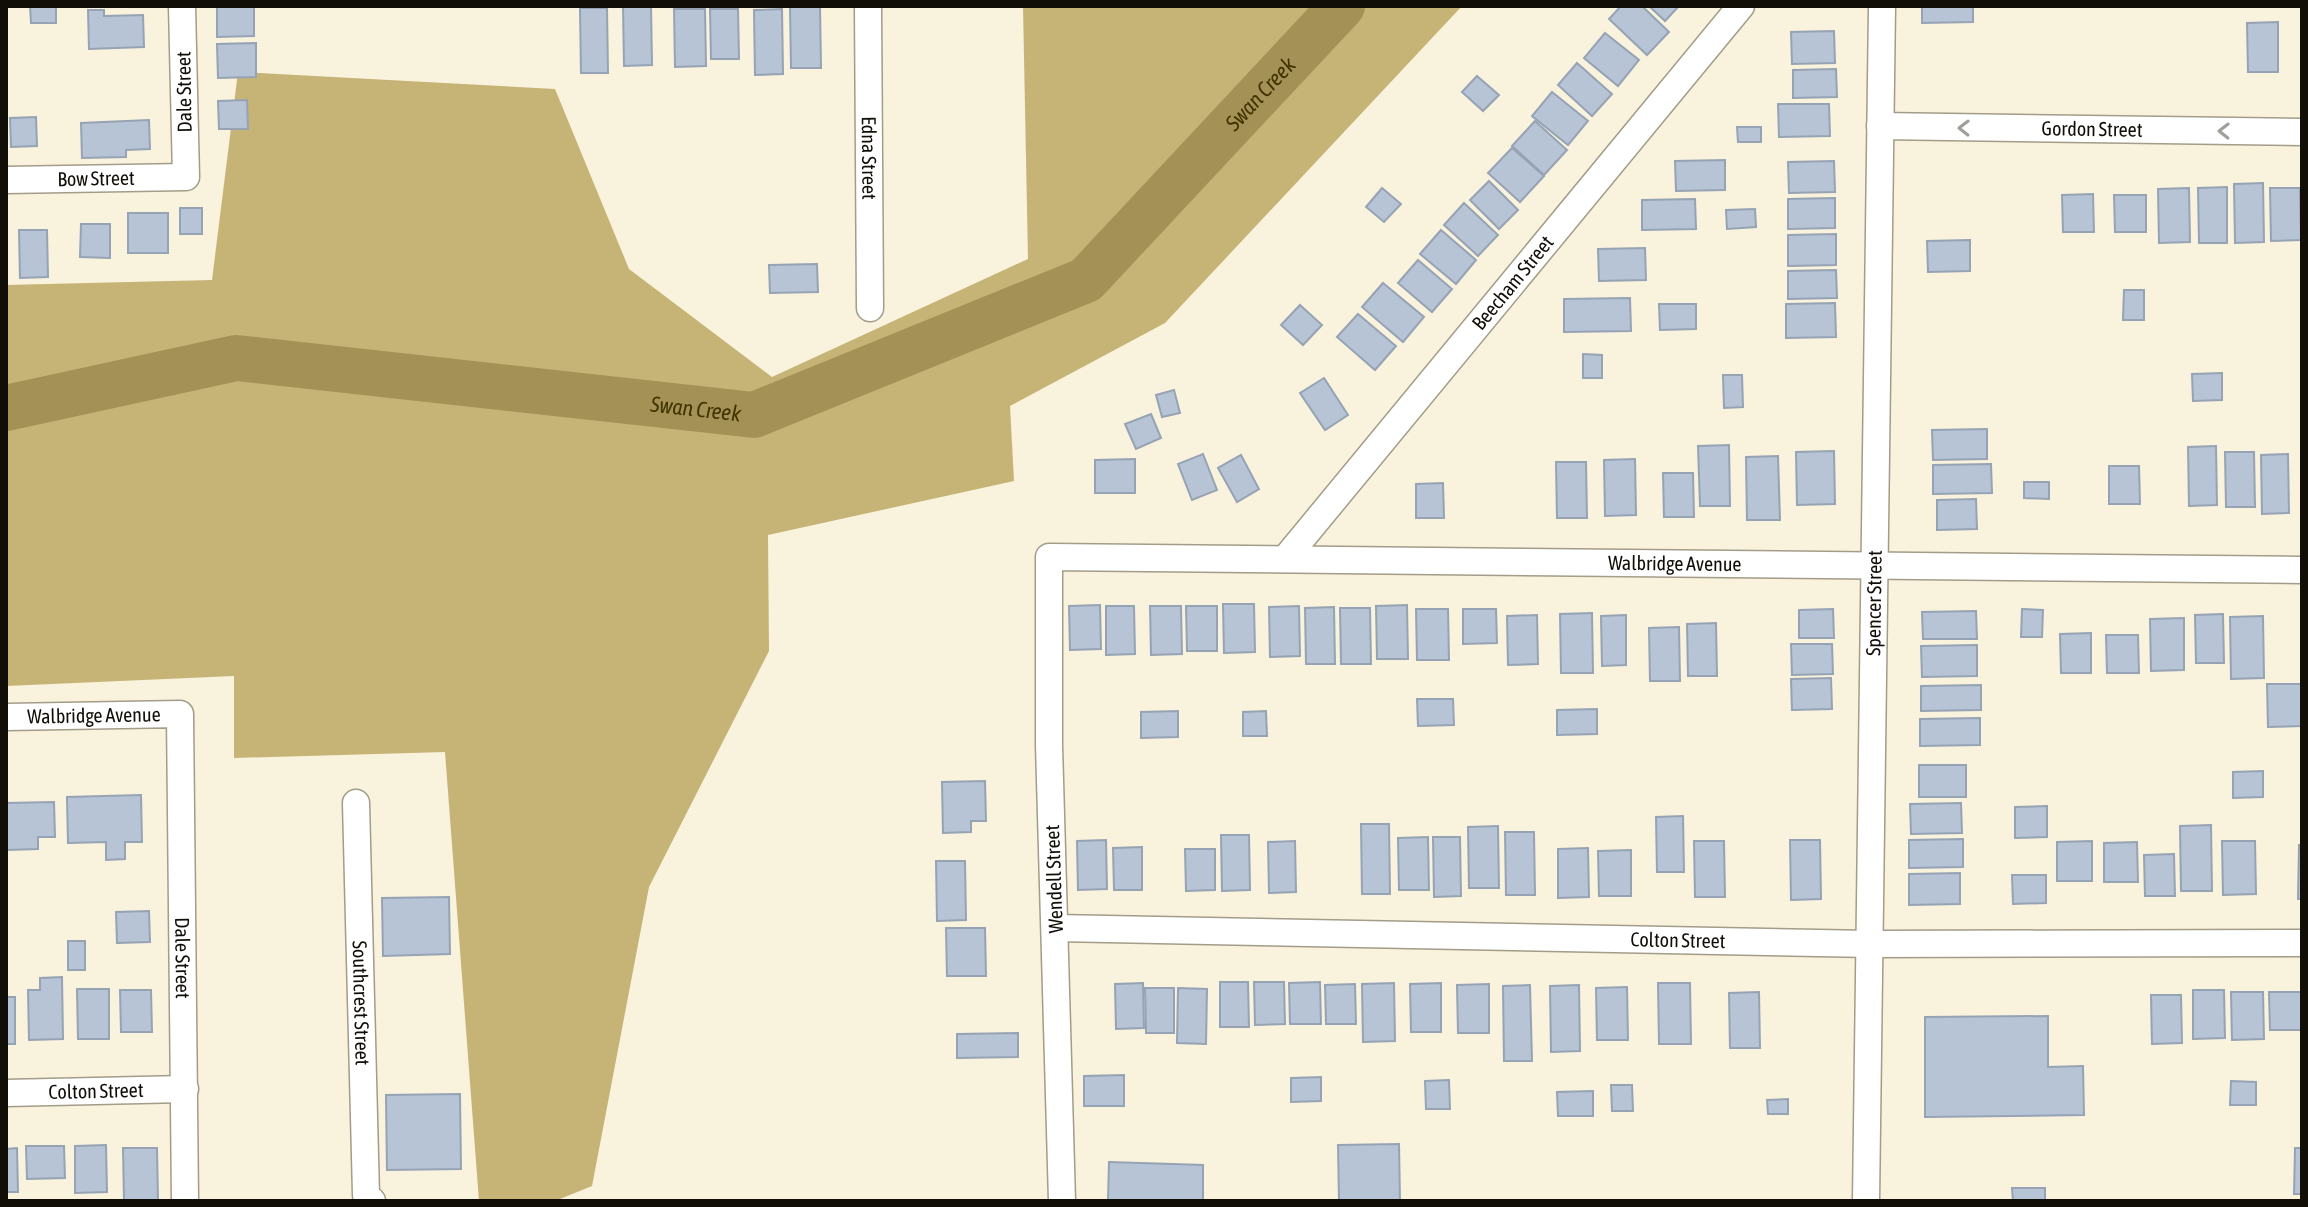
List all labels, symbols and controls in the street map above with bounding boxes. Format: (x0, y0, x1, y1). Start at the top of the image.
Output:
street label: Dale Street (171, 51, 196, 133)
water label: Swan Creek (1219, 51, 1301, 136)
street label: Edna Street (858, 116, 881, 200)
street label: Gordon Street (2041, 116, 2143, 141)
one-way arrow (1957, 119, 1970, 136)
one-way arrow (2217, 122, 2230, 140)
street label: Bow Street (57, 166, 135, 190)
street label: Beecham Street (1467, 231, 1558, 334)
water label: Swan Creek (648, 391, 743, 427)
street label: Spencer Street (1861, 550, 1886, 656)
street label: Walbridge Avenue (1608, 551, 1742, 575)
street label: Walbridge Avenue (27, 702, 161, 728)
street label: Wendell Street (1040, 824, 1067, 934)
street label: Dale Street (171, 917, 195, 999)
street label: Colton Street (1630, 927, 1726, 952)
street label: Southcrest Street (349, 940, 375, 1066)
street label: Colton Street (48, 1078, 144, 1103)

